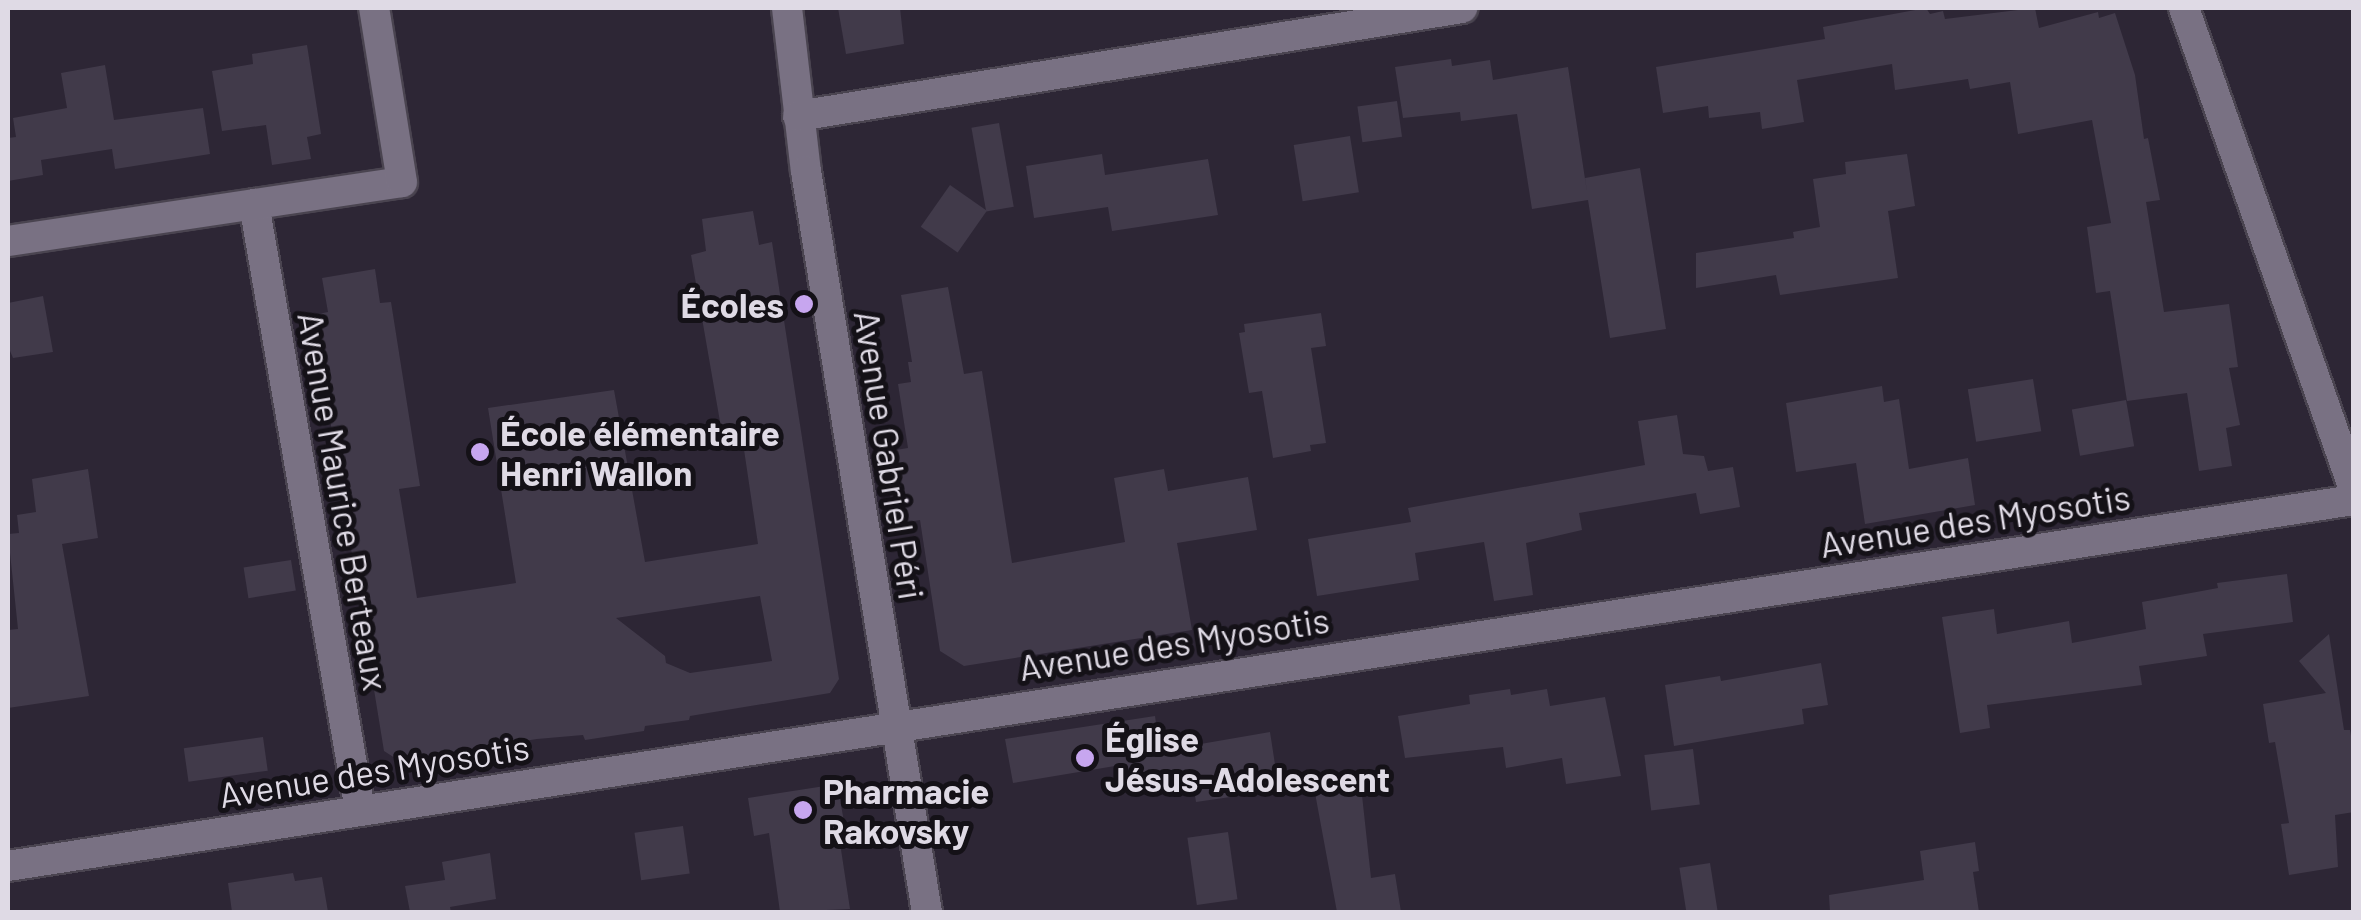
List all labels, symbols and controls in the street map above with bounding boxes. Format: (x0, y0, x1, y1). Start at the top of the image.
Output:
place label: Écoles (681, 283, 784, 325)
marker: Écoles (793, 293, 815, 315)
street label: Avenue Gabriel Péri (846, 307, 934, 603)
street label: Avenue Maurice Berteaux (290, 309, 398, 693)
place label: École élémentaire Henri Wallon (500, 411, 780, 493)
marker: École élémentaire Henri Wallon (469, 441, 491, 463)
street label: Avenue des Myosotis (1817, 475, 2133, 565)
street label: Avenue des Myosotis (1016, 598, 1332, 688)
place label: Église Jésus-Adolescent (1105, 717, 1390, 799)
street label: Avenue des Myosotis (216, 725, 532, 815)
marker: Église Jésus-Adolescent (1074, 747, 1096, 769)
place label: Pharmacie Rakovsky (823, 769, 989, 851)
marker: Pharmacie Rakovsky (792, 799, 814, 821)

